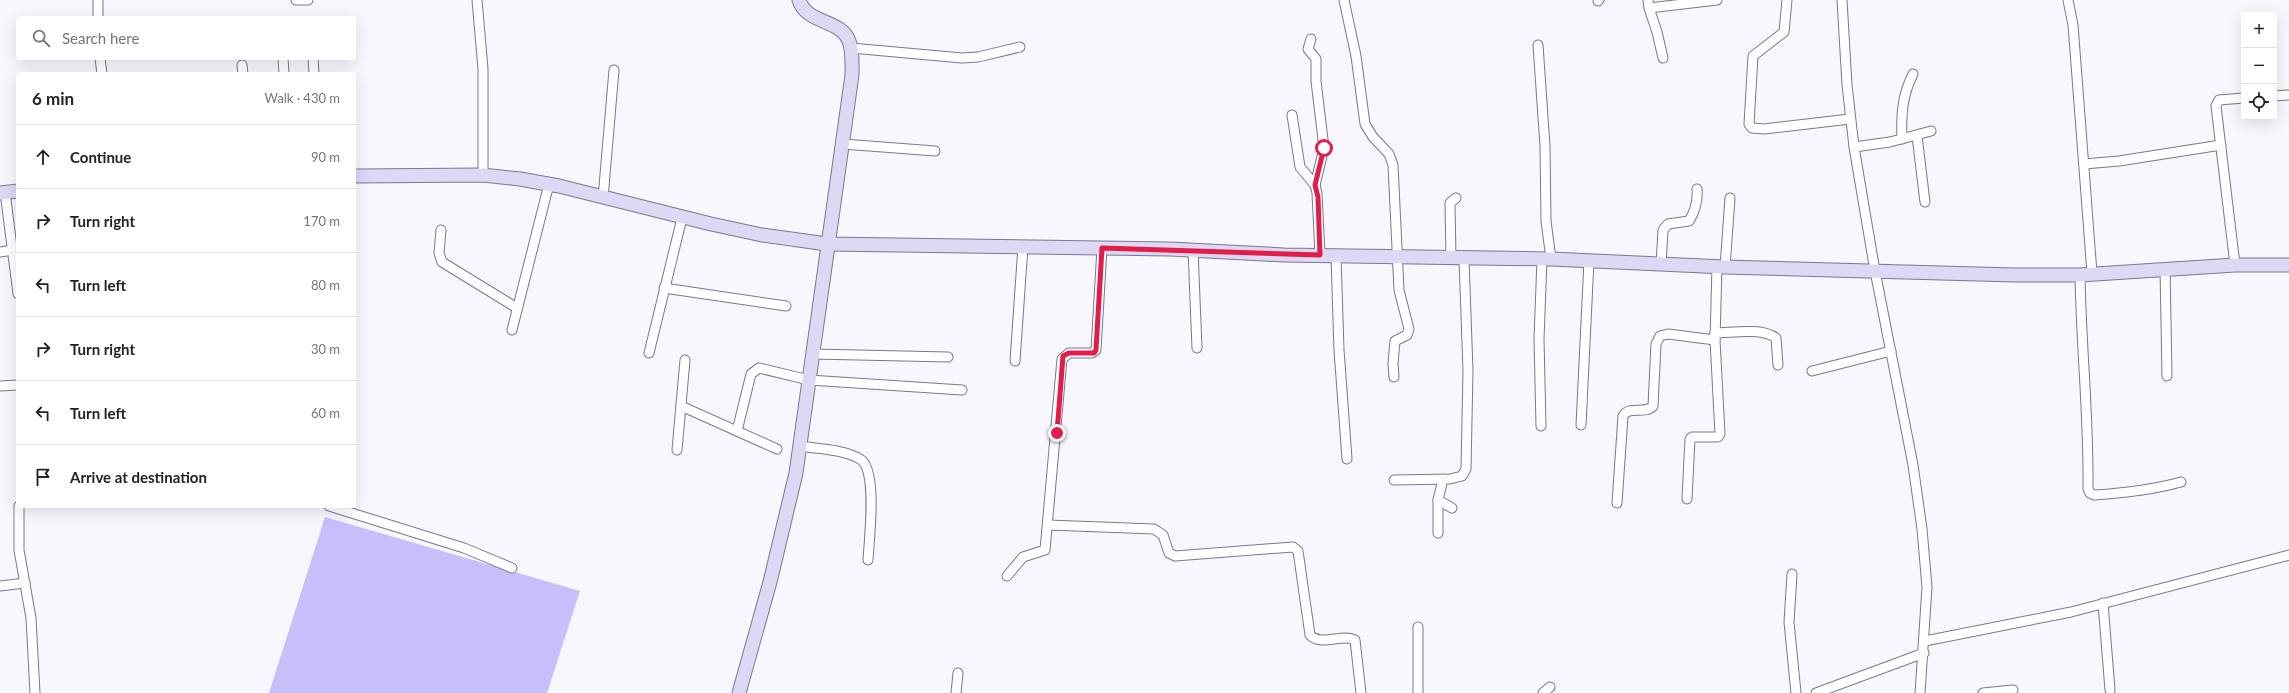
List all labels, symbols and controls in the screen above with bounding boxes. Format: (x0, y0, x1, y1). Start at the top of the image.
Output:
map controls (2241, 12, 2277, 120)
button: + (2241, 12, 2277, 48)
search box (16, 16, 356, 60)
icon: search (30, 27, 52, 49)
text: Search here (62, 29, 139, 47)
button: − (2241, 48, 2277, 84)
button: locate (2241, 84, 2277, 120)
text: 6 min (32, 88, 74, 109)
text: Walk · 430 m (264, 90, 340, 106)
route start (1315, 139, 1333, 157)
icon: ahead (32, 146, 54, 168)
text: Continue (70, 148, 131, 166)
text: 90 m (311, 149, 340, 165)
icon: right (32, 210, 54, 232)
text: Turn right (70, 212, 135, 230)
text: 170 m (303, 213, 340, 229)
icon: left (32, 274, 54, 296)
text: Turn left (70, 276, 126, 294)
text: 80 m (311, 277, 340, 293)
icon: right (32, 338, 54, 360)
text: Turn right (70, 340, 135, 358)
text: 30 m (311, 341, 340, 357)
icon: left (32, 402, 54, 424)
text: Turn left (70, 404, 126, 422)
text: 60 m (311, 405, 340, 421)
route end (1048, 424, 1066, 442)
icon: arrive (32, 466, 54, 488)
text: Arrive at destination (70, 468, 207, 486)

